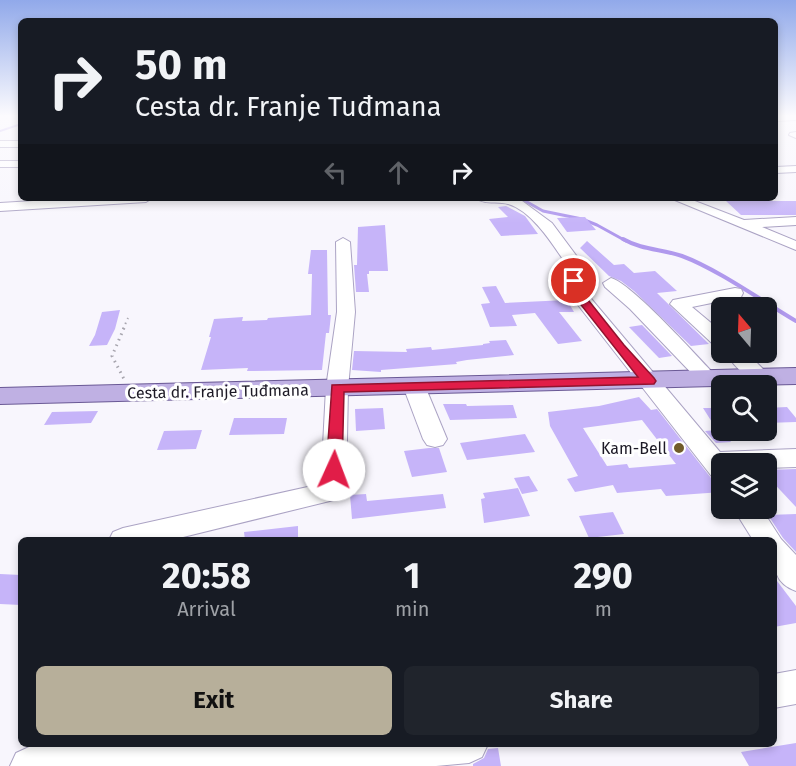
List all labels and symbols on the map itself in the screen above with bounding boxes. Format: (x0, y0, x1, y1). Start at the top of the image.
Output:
pin (548, 255, 599, 306)
north arrow (711, 297, 777, 363)
street label: Cesta dr. Franje Tuđmana (127, 380, 309, 403)
position arrow (302, 438, 366, 502)
place label: Kam-Bell (601, 439, 667, 458)
marker: Kam-Bell (672, 441, 686, 455)

